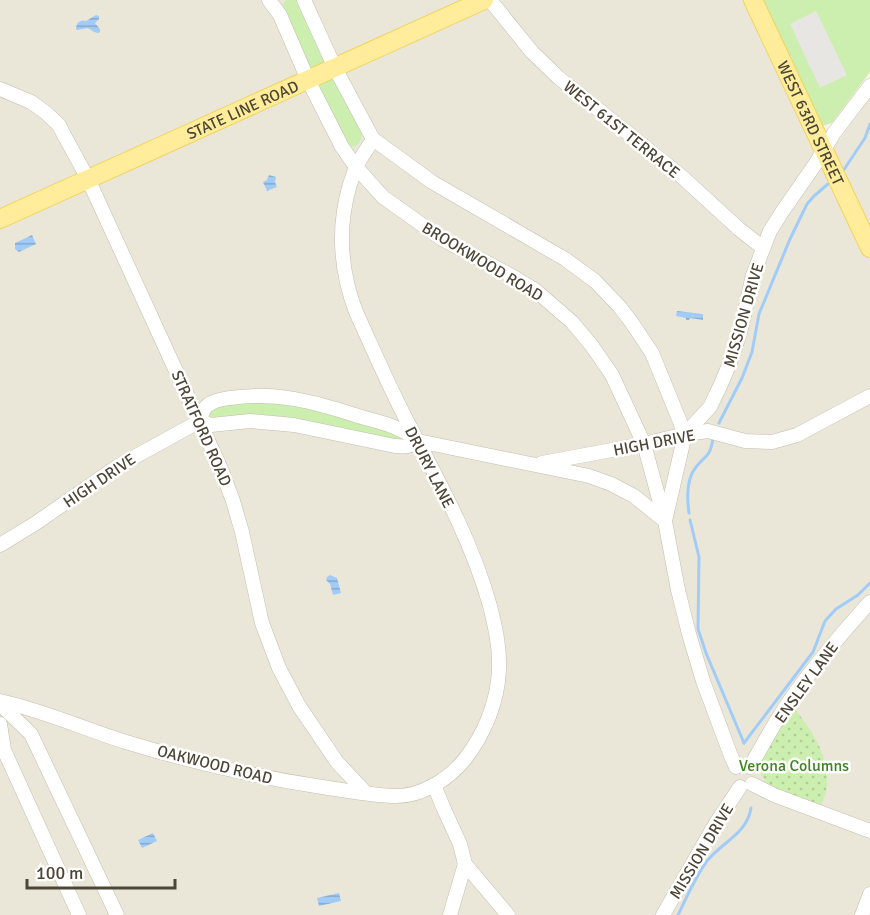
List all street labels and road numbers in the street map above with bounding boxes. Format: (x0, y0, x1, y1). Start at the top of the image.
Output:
street label: WEST 63RD STREET (772, 58, 848, 189)
street label: STATE LINE ROAD (184, 76, 302, 144)
street label: WEST 61ST TERRACE (559, 77, 684, 183)
street label: BROOKWOOD ROAD (418, 218, 547, 306)
street label: MISSION DRIVE (719, 261, 768, 370)
street label: STRATFORD ROAD (167, 367, 236, 489)
street label: DRURY LANE (400, 423, 458, 512)
street label: HIGH DRIVE (612, 425, 697, 461)
street label: HIGH DRIVE (60, 449, 140, 512)
street label: ENSLEY LANE (771, 638, 843, 727)
street label: OAKWOOD ROAD (155, 741, 274, 789)
street label: MISSION DRIVE (665, 800, 738, 903)

